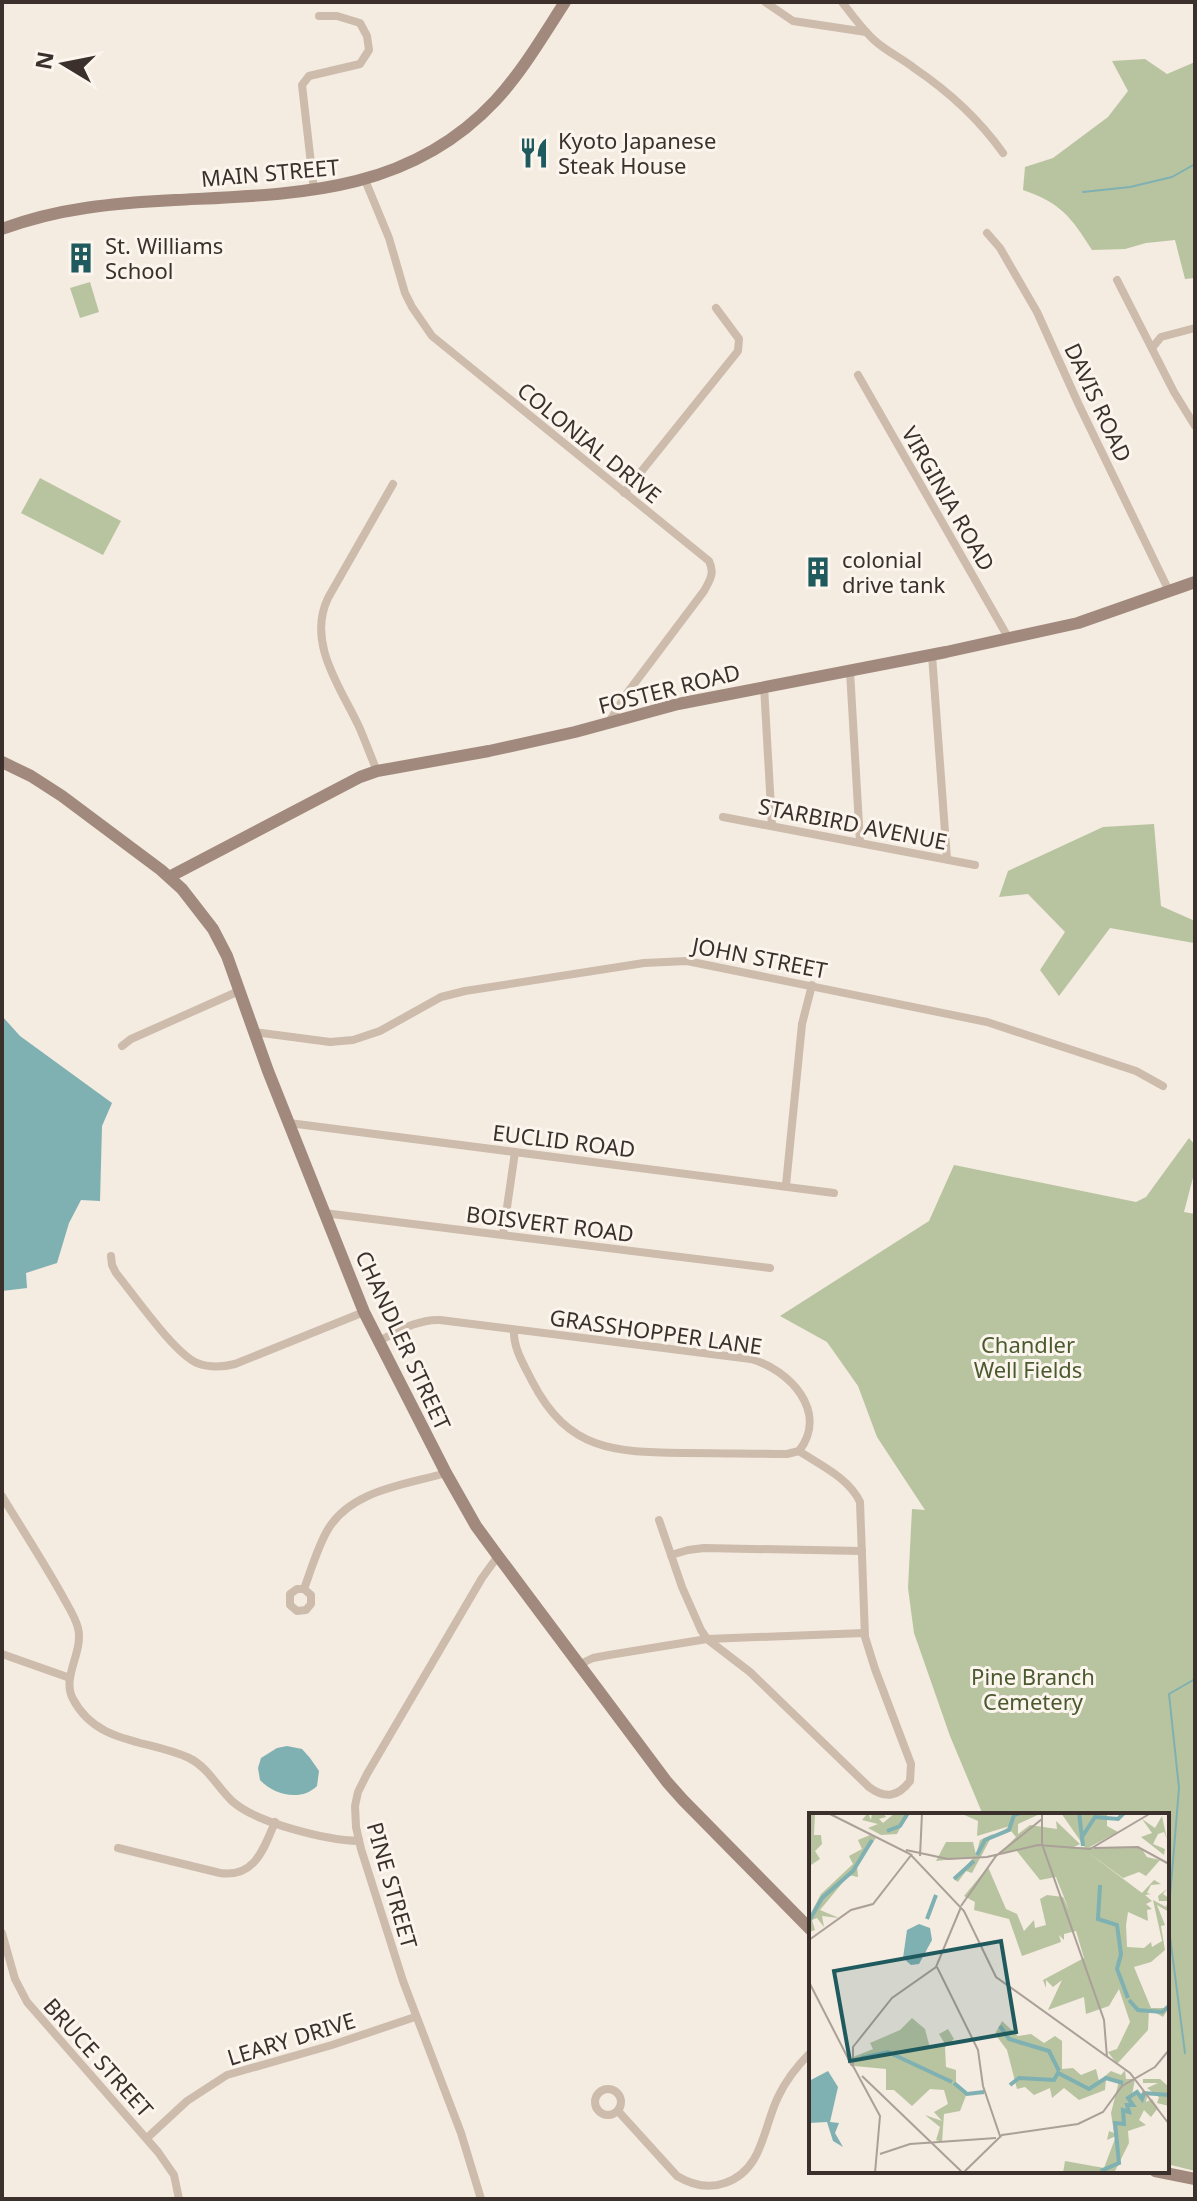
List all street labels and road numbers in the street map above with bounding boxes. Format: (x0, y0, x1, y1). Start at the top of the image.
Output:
street label: MAIN STREET (200, 151, 340, 193)
street label: DAVIS ROAD (1058, 338, 1140, 466)
street label: COLONIAL DRIVE (512, 375, 668, 509)
street label: VIRGINIA ROAD (895, 420, 1003, 576)
street label: FOSTER ROAD (595, 656, 743, 720)
street label: STARBIRD AVENUE (756, 790, 950, 856)
street label: JOHN STREET (688, 929, 830, 985)
street label: EUCLID ROAD (491, 1116, 637, 1164)
street label: BOISVERT ROAD (464, 1198, 636, 1248)
street label: CHANDLER STREET (349, 1245, 459, 1435)
street label: GRASSHOPPER LANE (548, 1301, 764, 1361)
street label: PINE STREET (361, 1818, 425, 1952)
street label: BRUCE STREET (37, 1991, 161, 2123)
street label: LEARY DRIVE (223, 2004, 359, 2072)

